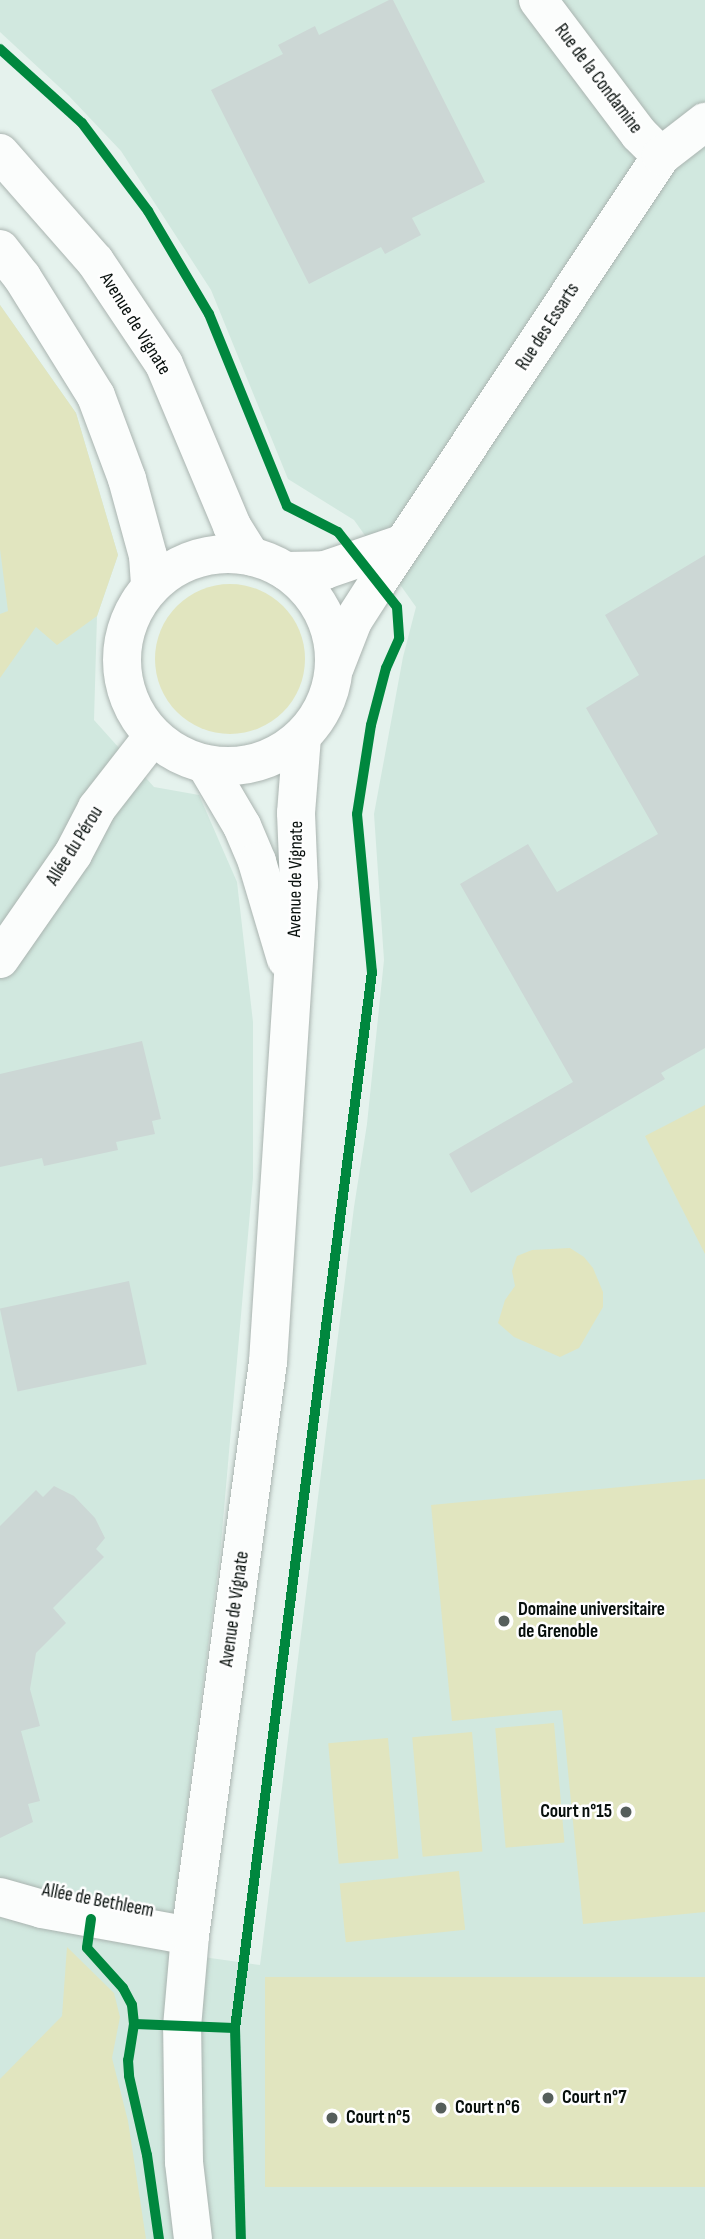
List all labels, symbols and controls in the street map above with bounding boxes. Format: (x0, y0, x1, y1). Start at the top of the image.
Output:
street label: Rue de la Condamine (549, 20, 647, 138)
street label: Avenue de Vignate (94, 269, 176, 379)
street label: Rue des Essarts (511, 279, 585, 375)
street label: Allée du Pérou (42, 802, 108, 890)
street label: Avenue de Vignate (284, 821, 308, 937)
street label: Avenue de Vignate (216, 1550, 254, 1668)
place label: Domaine universitaire de Grenoble (518, 1599, 665, 1643)
marker: Domaine universitaire de Grenoble (496, 1613, 512, 1629)
place label: Court n°15 (540, 1801, 612, 1823)
marker: Court n°15 (618, 1804, 634, 1820)
street label: Allée de Bethleem (40, 1879, 156, 1923)
place label: Court n°7 (562, 2087, 627, 2109)
marker: Court n°7 (540, 2090, 556, 2106)
place label: Court n°6 (455, 2097, 520, 2119)
marker: Court n°6 (433, 2100, 449, 2116)
place label: Court n°5 (346, 2107, 410, 2129)
marker: Court n°5 (324, 2110, 340, 2126)

